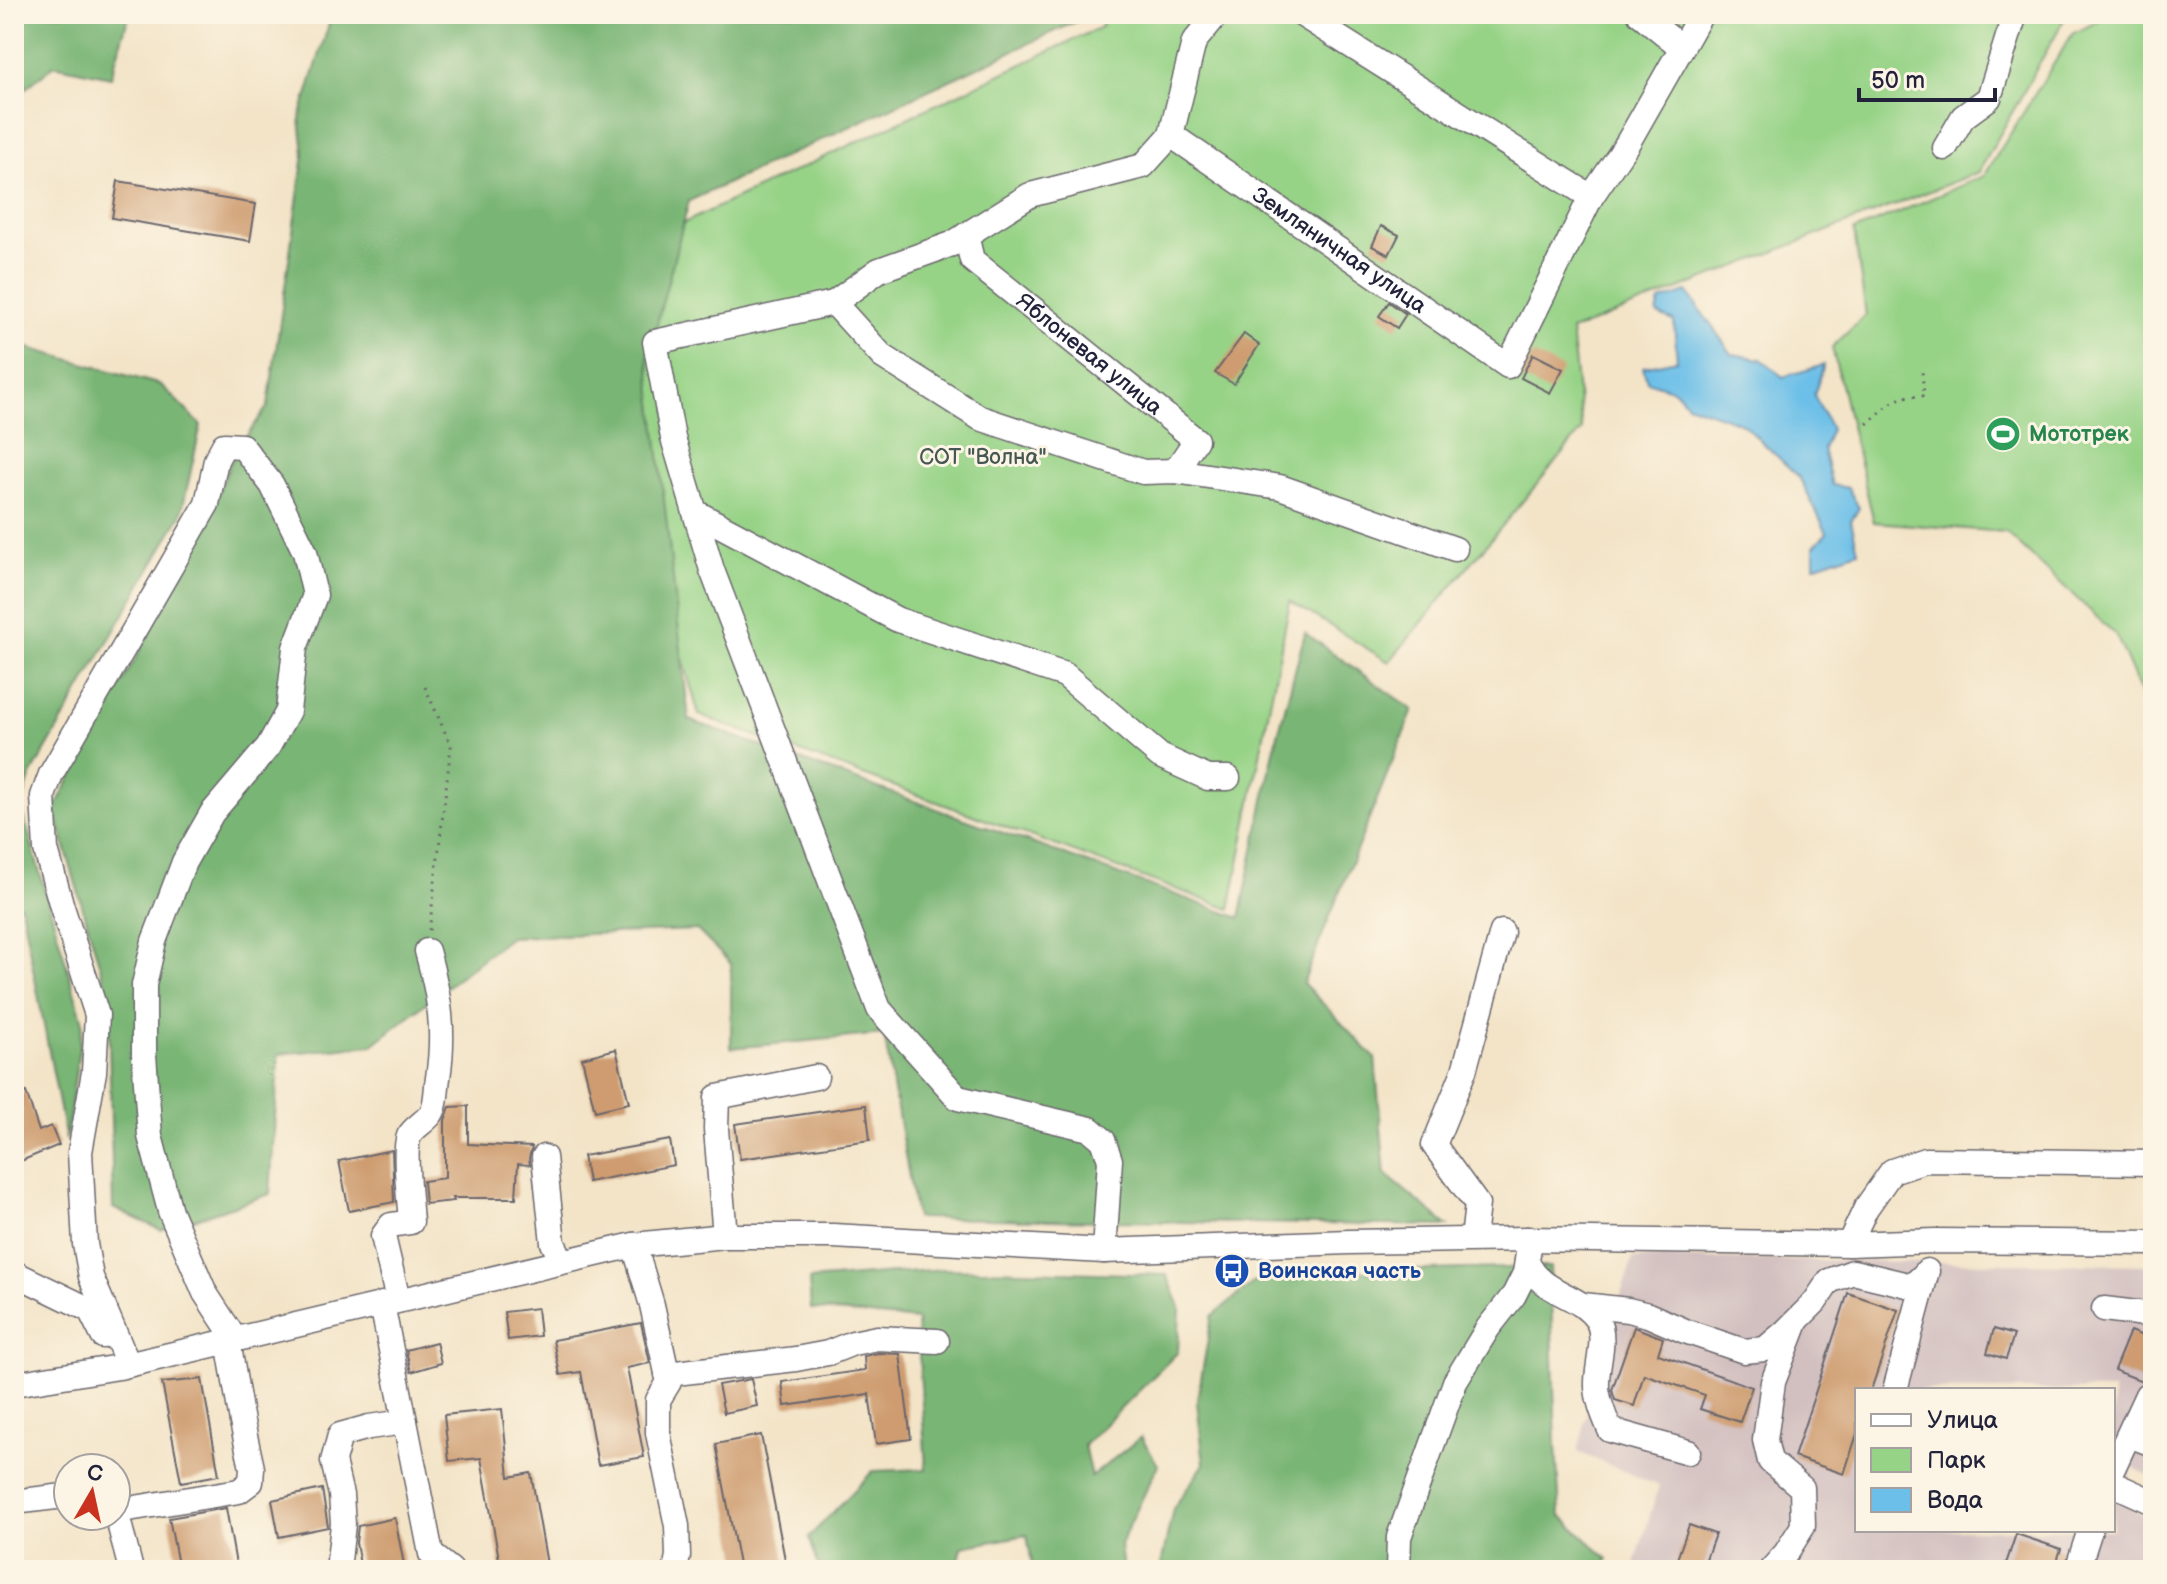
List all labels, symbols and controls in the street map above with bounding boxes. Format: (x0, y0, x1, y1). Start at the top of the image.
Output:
scale bar (1859, 52, 1995, 102)
text: 50 m (1871, 66, 1925, 95)
street label: Земляничная улица (1247, 181, 1431, 319)
street label: Яблоневая улица (1011, 287, 1168, 421)
sports icon: Мототрек (1984, 415, 2022, 453)
place label: Мототрек (2029, 421, 2129, 448)
park label: СОТ "Волна" (919, 444, 1047, 471)
bus stop icon: Воинская часть (1213, 1252, 1251, 1290)
place label: Воинская часть (1258, 1258, 1422, 1285)
legend (1855, 1388, 2115, 1532)
text: Улица (1927, 1406, 1998, 1435)
text: Парк (1927, 1446, 1986, 1475)
north arrow (52, 1452, 132, 1532)
text: С (85, 1459, 105, 1488)
text: Вода (1927, 1486, 1983, 1515)

